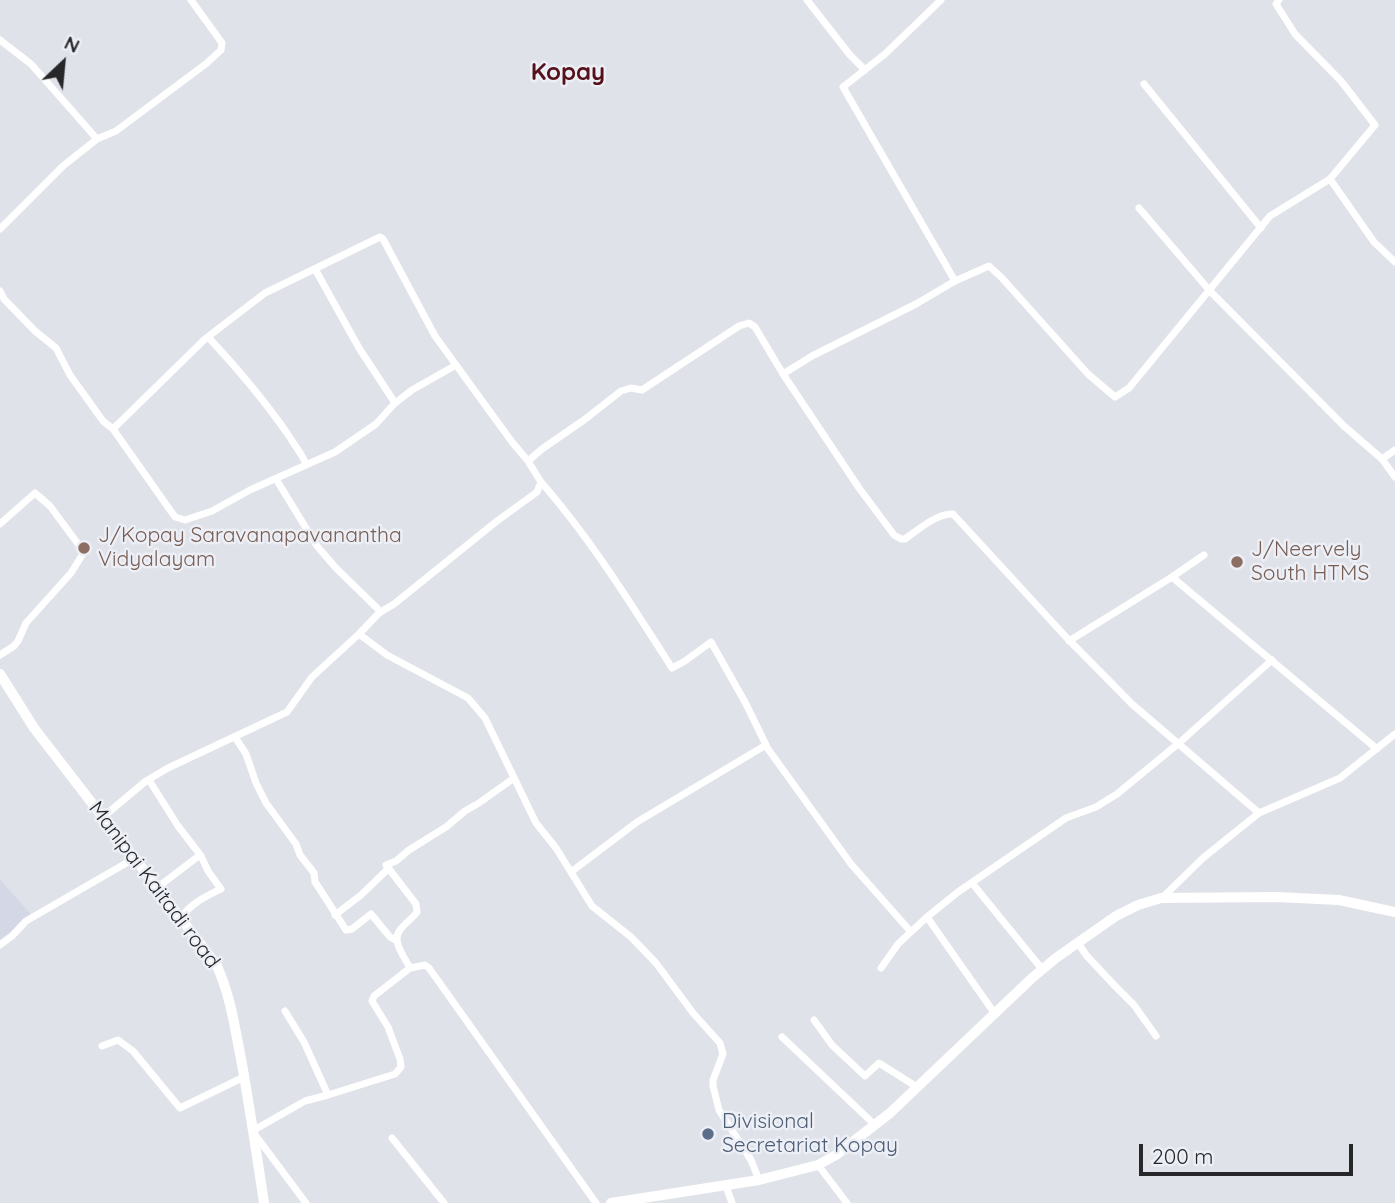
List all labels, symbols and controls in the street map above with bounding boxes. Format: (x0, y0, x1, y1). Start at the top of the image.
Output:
north arrow (28, 28, 98, 98)
text: N (61, 30, 84, 58)
district label: Kopay (531, 59, 605, 87)
place label: J/Kopay Saravanapavanantha Vidyalayam (98, 523, 402, 573)
place label: J/Neervely South HTMS (1251, 537, 1369, 587)
marker: J/Kopay Saravanapavanantha Vidyalayam (76, 540, 92, 556)
marker: J/Neervely South HTMS (1229, 554, 1245, 570)
street label: Manipai Kaitadi road (83, 797, 225, 973)
place label: Divisional Secretariat Kopay (722, 1109, 898, 1159)
marker: Divisional Secretariat Kopay (700, 1126, 716, 1142)
scale bar (1143, 1130, 1356, 1174)
text: 200 m (1152, 1143, 1214, 1169)

